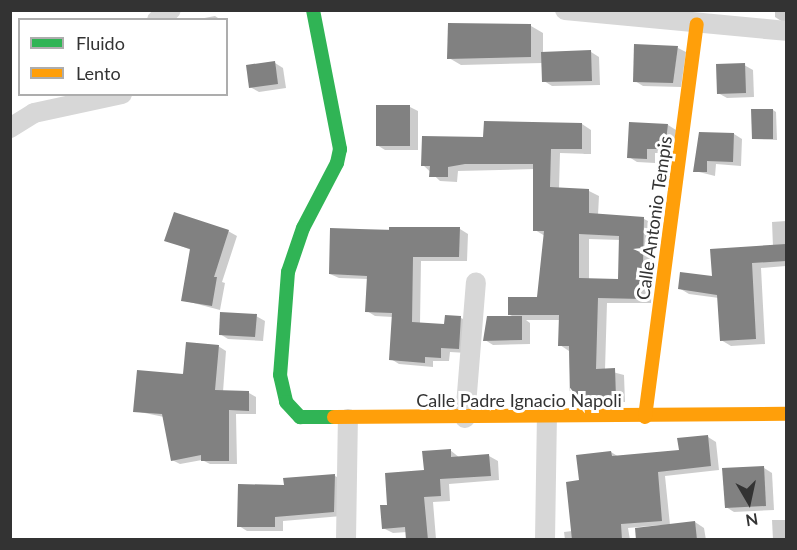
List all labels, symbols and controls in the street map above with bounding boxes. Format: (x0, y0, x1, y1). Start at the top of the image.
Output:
legend (18, 18, 228, 96)
text: Fluido (76, 32, 125, 54)
text: Lento (76, 62, 121, 84)
street label: Calle Antonio Tempis (632, 134, 676, 302)
street label: Calle Padre Ignacio Napoli (416, 389, 622, 411)
north arrow (719, 472, 779, 532)
text: N (744, 510, 759, 531)

